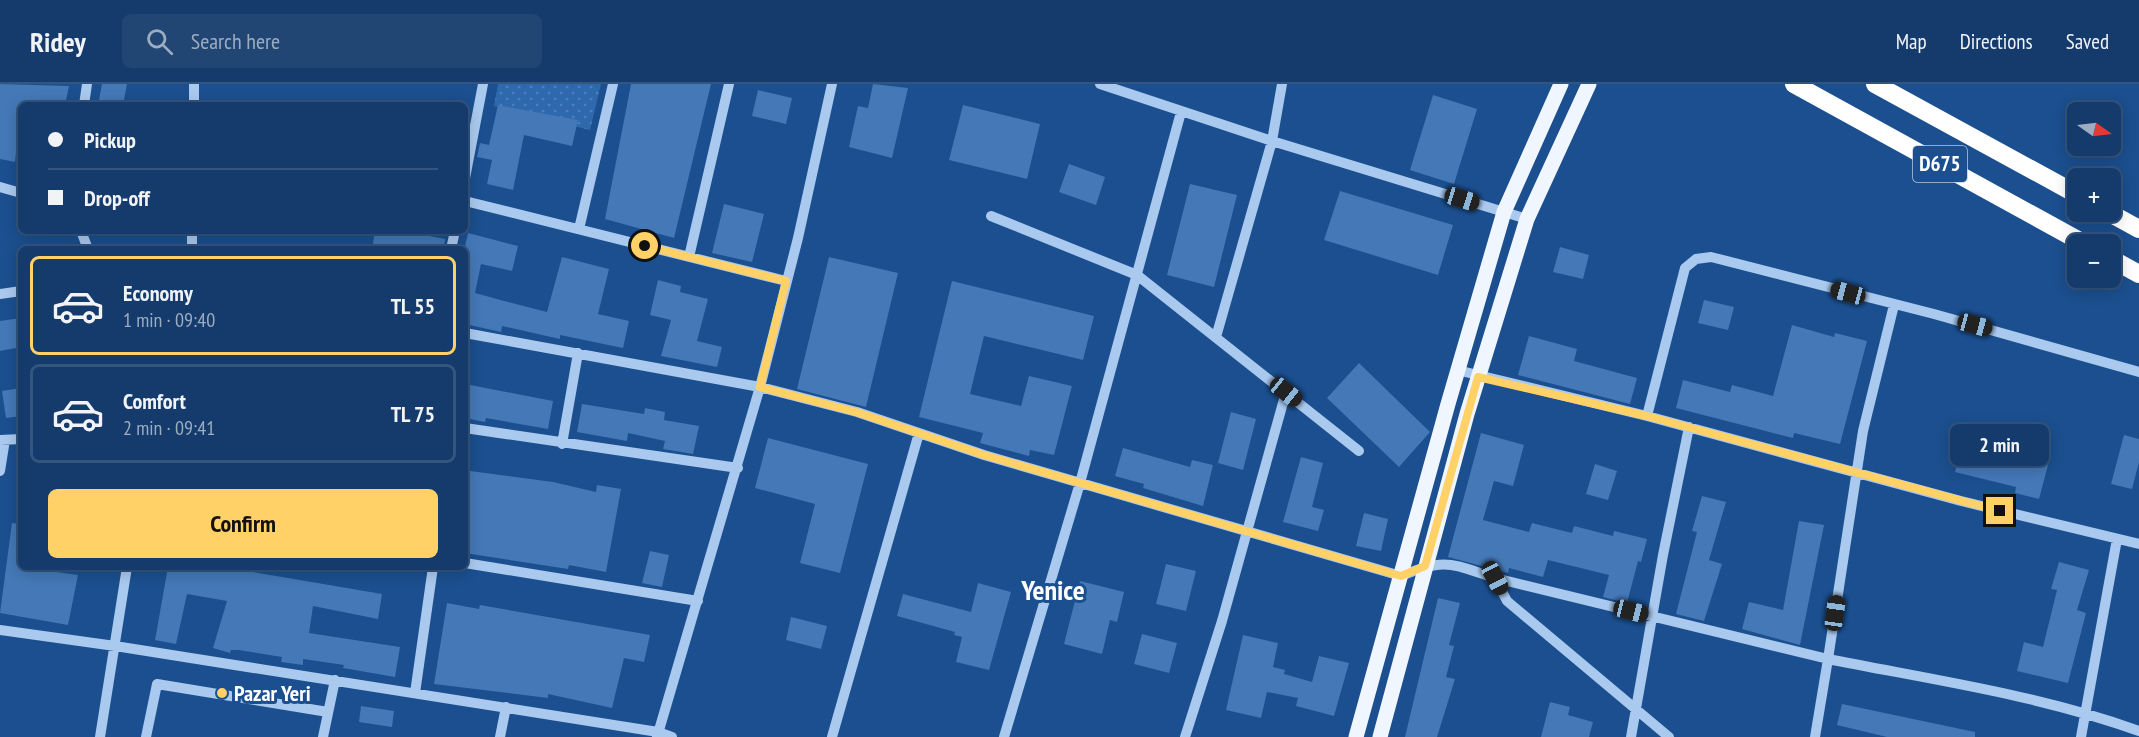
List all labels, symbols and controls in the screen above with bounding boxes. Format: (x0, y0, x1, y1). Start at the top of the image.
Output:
search box (122, 14, 542, 68)
text: Ridey (30, 23, 86, 60)
icon: search (143, 25, 176, 58)
text: Search here (191, 27, 280, 55)
text: Map (1896, 28, 1927, 55)
text: Directions (1960, 28, 2033, 55)
text: Saved (2066, 28, 2109, 55)
north arrow (2067, 102, 2121, 156)
map controls (2067, 102, 2121, 288)
text: Pickup (84, 126, 136, 154)
road number: D675 (1913, 146, 1967, 182)
button: + (2067, 168, 2121, 222)
text: Drop-off (84, 184, 150, 212)
car (1442, 185, 1482, 213)
route start (631, 232, 658, 259)
button: − (2067, 234, 2121, 288)
icon: car (51, 279, 105, 333)
text: Economy (123, 279, 193, 307)
car (1828, 280, 1868, 306)
text: TL 55 (391, 292, 435, 320)
text: 1 min · 09:40 (123, 307, 215, 333)
car (1955, 312, 1995, 338)
car (1266, 374, 1306, 410)
icon: car (51, 387, 105, 441)
text: Comfort (123, 387, 186, 415)
text: TL 75 (391, 400, 435, 428)
text: 2 min · 09:41 (123, 415, 215, 441)
callout: 2 min (1950, 424, 2050, 466)
text: 2 min (1979, 432, 2020, 458)
button: Confirm (48, 489, 438, 558)
route end (1986, 497, 2013, 524)
car (1479, 558, 1511, 598)
district label: Yenice (1020, 571, 1085, 608)
car (1824, 594, 1846, 632)
car (1611, 598, 1651, 624)
place label: Pazar Yeri (234, 679, 311, 707)
marker: Pazar Yeri (215, 686, 229, 700)

